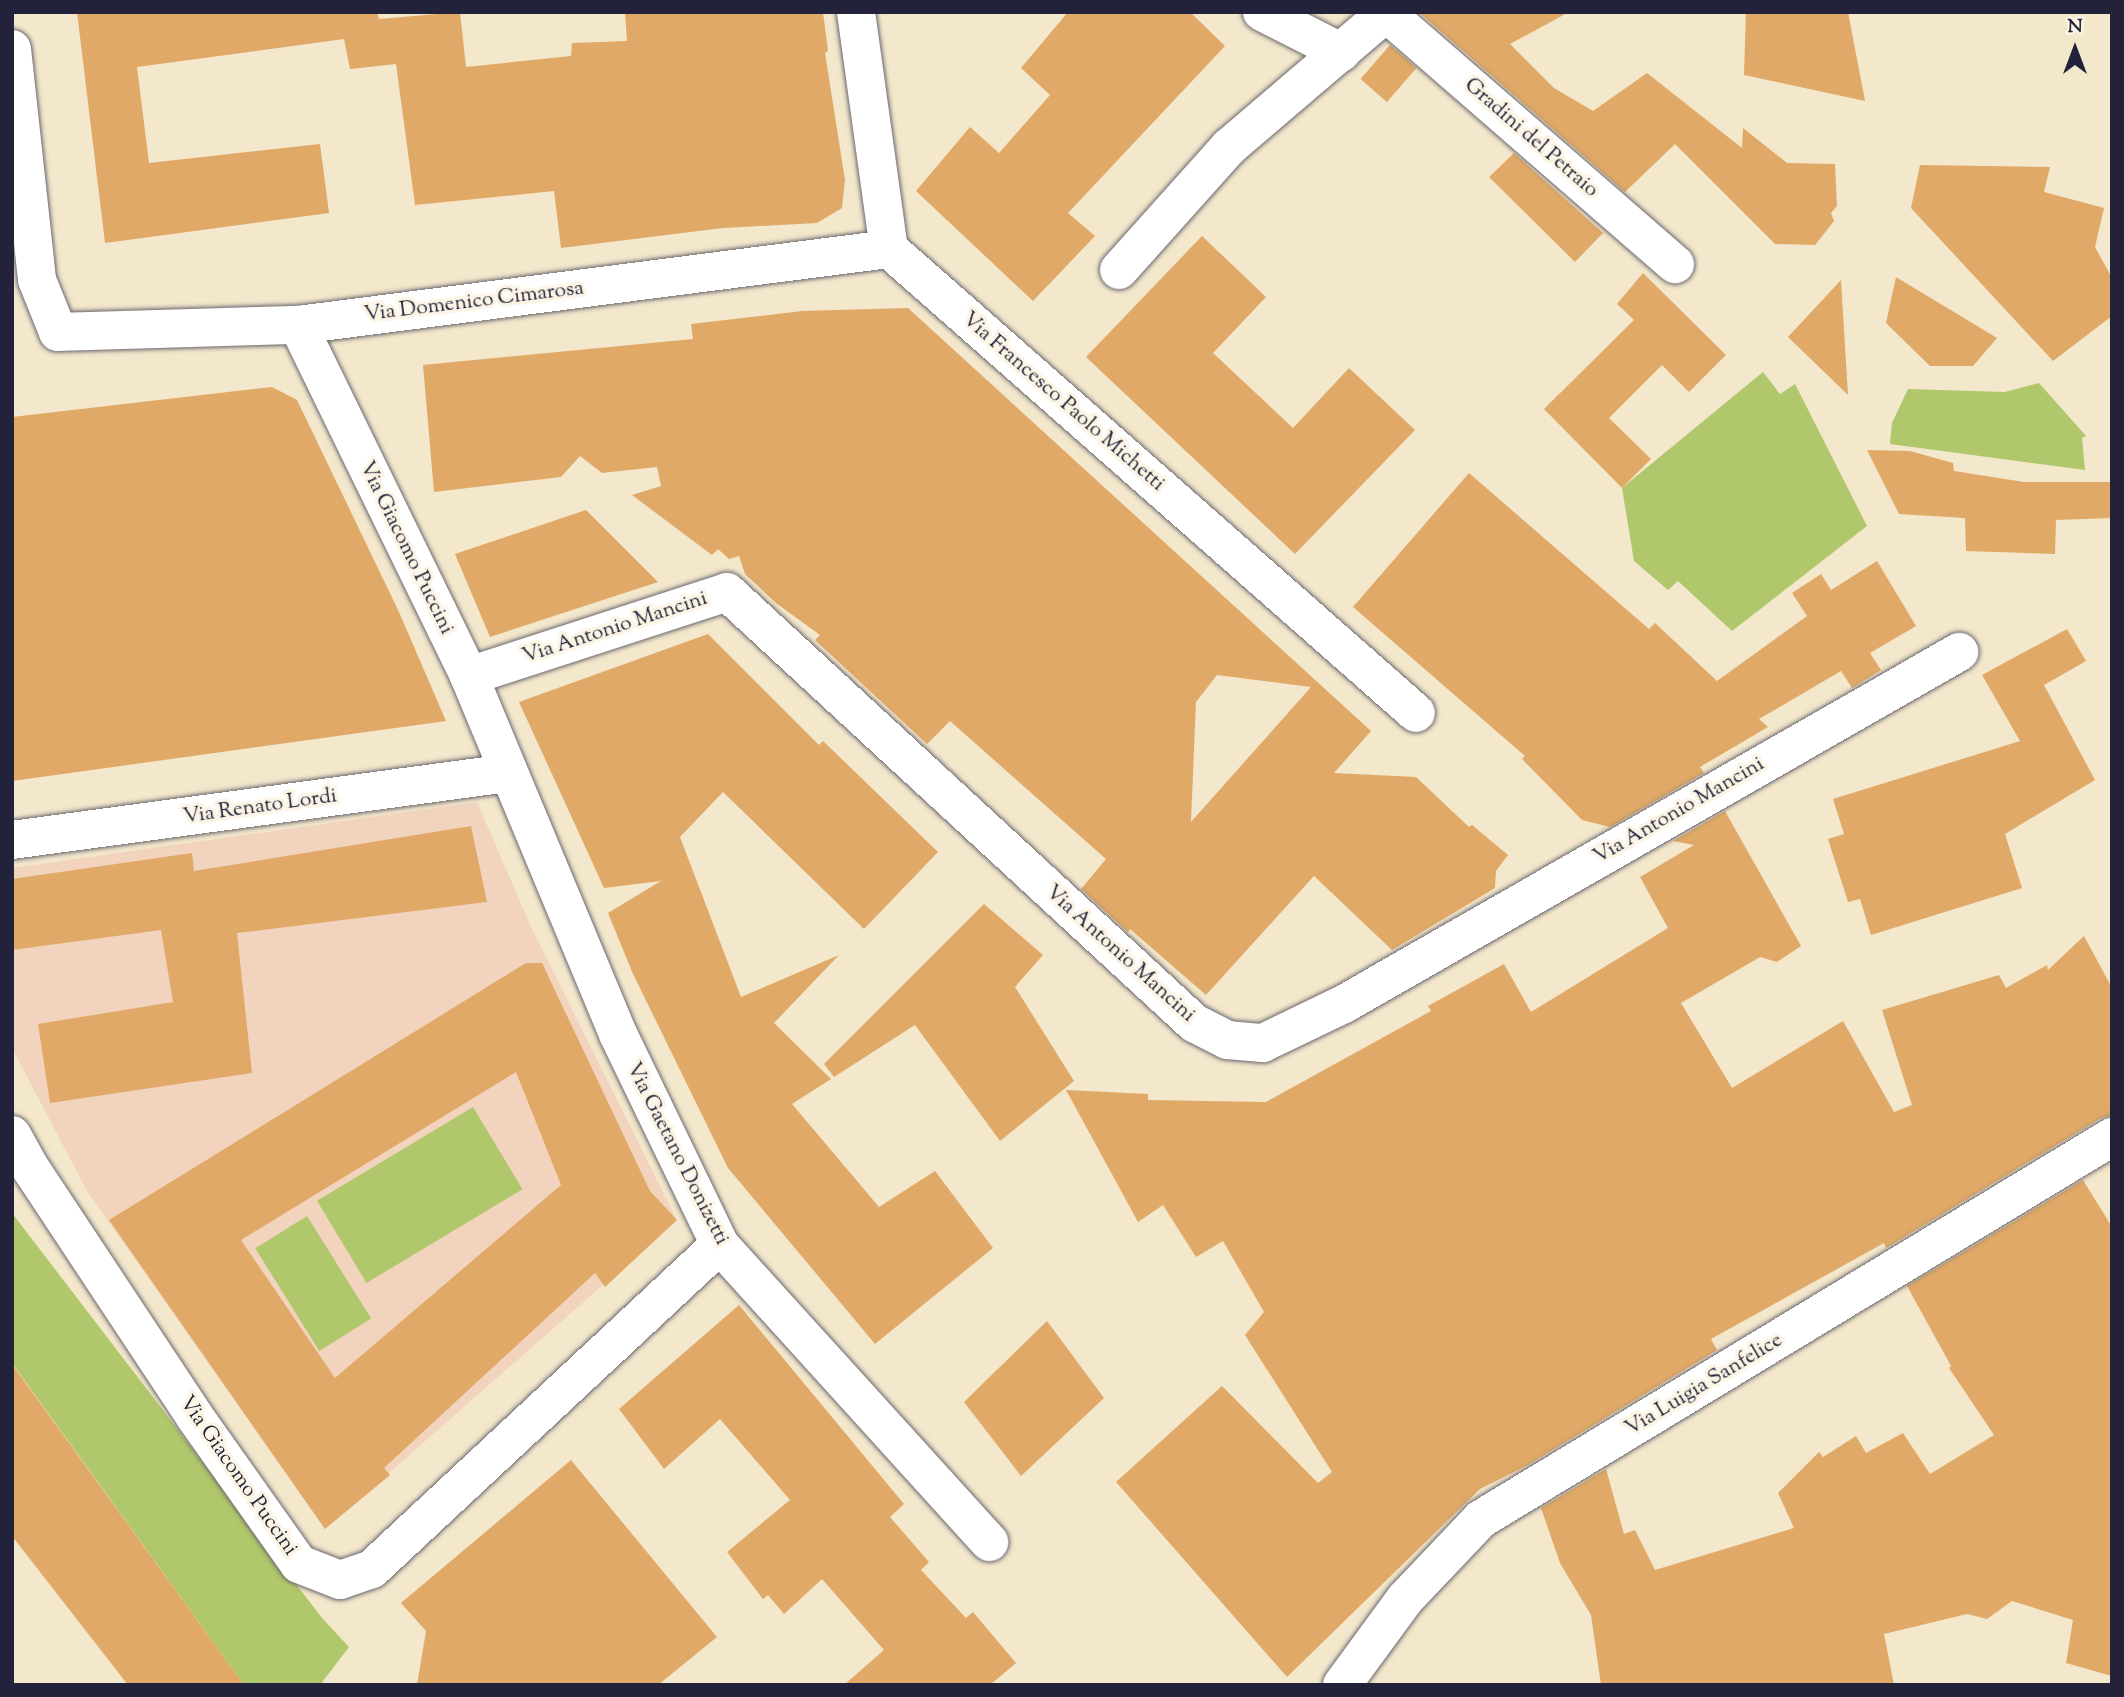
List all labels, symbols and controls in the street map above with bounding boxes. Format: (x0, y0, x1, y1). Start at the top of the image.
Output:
north arrow (2040, 14, 2110, 84)
text: N (2067, 14, 2083, 41)
street label: Gradini del Petraio (1459, 73, 1603, 203)
street label: Via Domenico Cimarosa (363, 276, 585, 328)
street label: Via Francesco Paolo Michetti (956, 307, 1170, 497)
street label: Via Giacomo Puccini (353, 457, 459, 639)
street label: Via Antonio Mancini (519, 586, 711, 670)
street label: Via Antonio Mancini (1589, 752, 1769, 870)
street label: Via Renato Lordi (182, 784, 338, 830)
street label: Via Antonio Mancini (1040, 880, 1200, 1028)
street label: Via Gaetano Donizetti (620, 1058, 734, 1250)
street label: Via Luigia Sanfelice (1621, 1328, 1787, 1442)
street label: Via Giacomo Puccini (173, 1391, 303, 1561)

